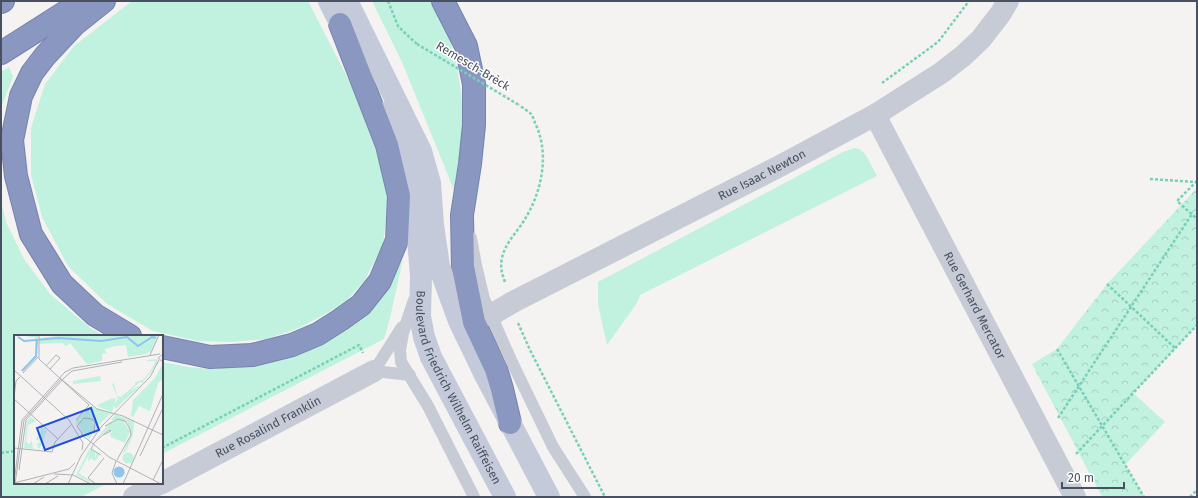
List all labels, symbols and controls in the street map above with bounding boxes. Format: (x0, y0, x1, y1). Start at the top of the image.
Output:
street label: Remesch-Brèck (434, 38, 513, 94)
street label: Rue Isaac Newton (716, 147, 808, 203)
street label: Rue Gerhard Mercator (941, 249, 1009, 362)
street label: Boulevard Friedrich Wilhelm Raiffeisen (413, 290, 504, 487)
inset map (14, 335, 163, 484)
street label: Rue Rosalind Franklin (213, 393, 323, 461)
scale bar (1062, 464, 1124, 490)
text: 20 m (1068, 471, 1094, 485)

